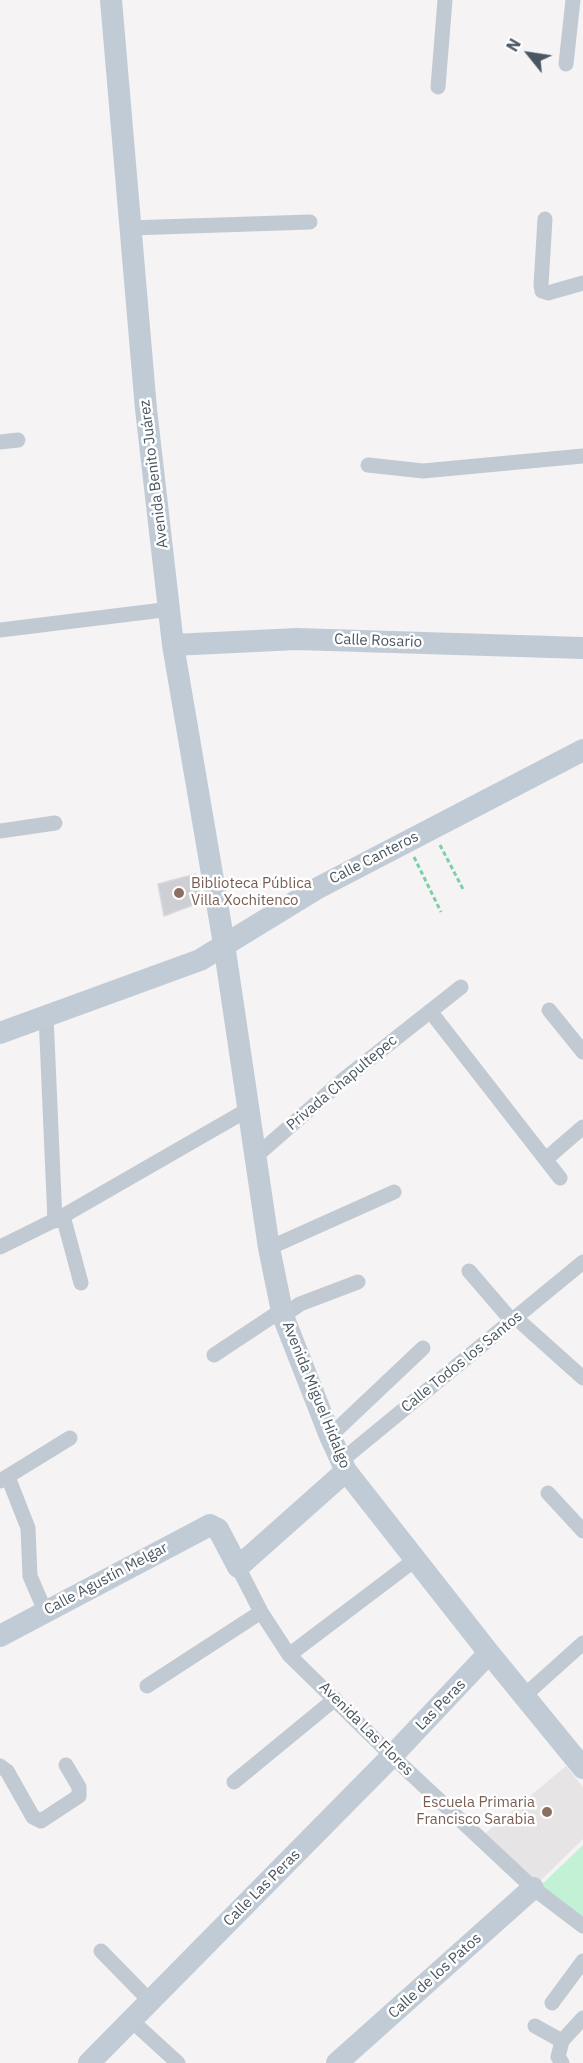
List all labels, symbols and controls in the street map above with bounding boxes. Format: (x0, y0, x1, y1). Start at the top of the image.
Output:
north arrow (499, 24, 559, 84)
text: N (502, 35, 525, 55)
street label: Avenida Benito Juárez (136, 399, 172, 549)
street label: Calle Rosario (334, 630, 422, 652)
street label: Calle Canteros (326, 828, 422, 888)
place label: Biblioteca Pública Villa Xochitenco (191, 875, 312, 910)
marker: Biblioteca Pública Villa Xochitenco (172, 886, 186, 900)
street label: Privada Chapultepec (283, 1032, 401, 1134)
street label: Calle Todos los Santos (398, 1308, 526, 1416)
street label: Avenida Miguel Hidalgo (278, 1319, 354, 1471)
street label: Calle Agustín Melgar (41, 1539, 171, 1619)
street label: Las Peras (412, 1676, 470, 1734)
street label: Avenida Las Flores (315, 1678, 417, 1780)
place label: Escuela Primaria Francisco Sarabia (416, 1794, 535, 1829)
marker: Escuela Primaria Francisco Sarabia (540, 1805, 554, 1819)
street label: Calle Las Peras (220, 1846, 304, 1930)
street label: Calle de los Patos (385, 1930, 485, 2022)

